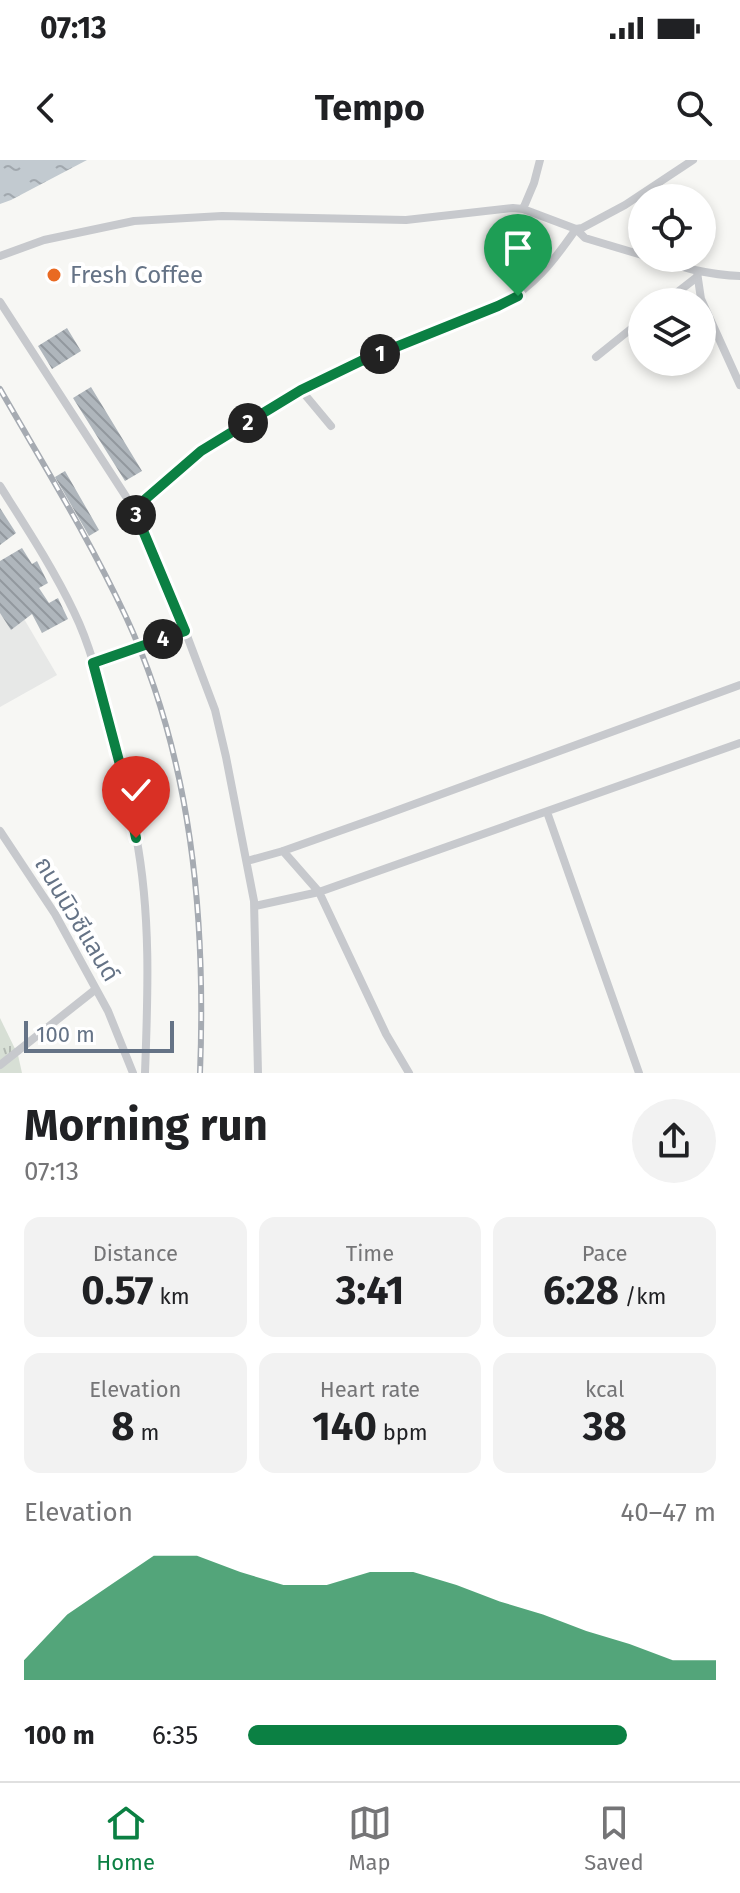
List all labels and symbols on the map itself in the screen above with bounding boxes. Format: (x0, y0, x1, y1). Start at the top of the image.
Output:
pin (484, 214, 552, 296)
place label: Fresh Coffee (70, 261, 203, 289)
marker: Fresh Coffee (45, 266, 63, 284)
pin: 1 (360, 334, 400, 374)
pin: 2 (228, 403, 268, 443)
pin: 3 (116, 495, 156, 535)
pin: 4 (143, 619, 183, 659)
pin (102, 756, 170, 838)
street label: ถนนนิวซีแลนด์ (29, 852, 125, 986)
scale bar (24, 1017, 174, 1053)

